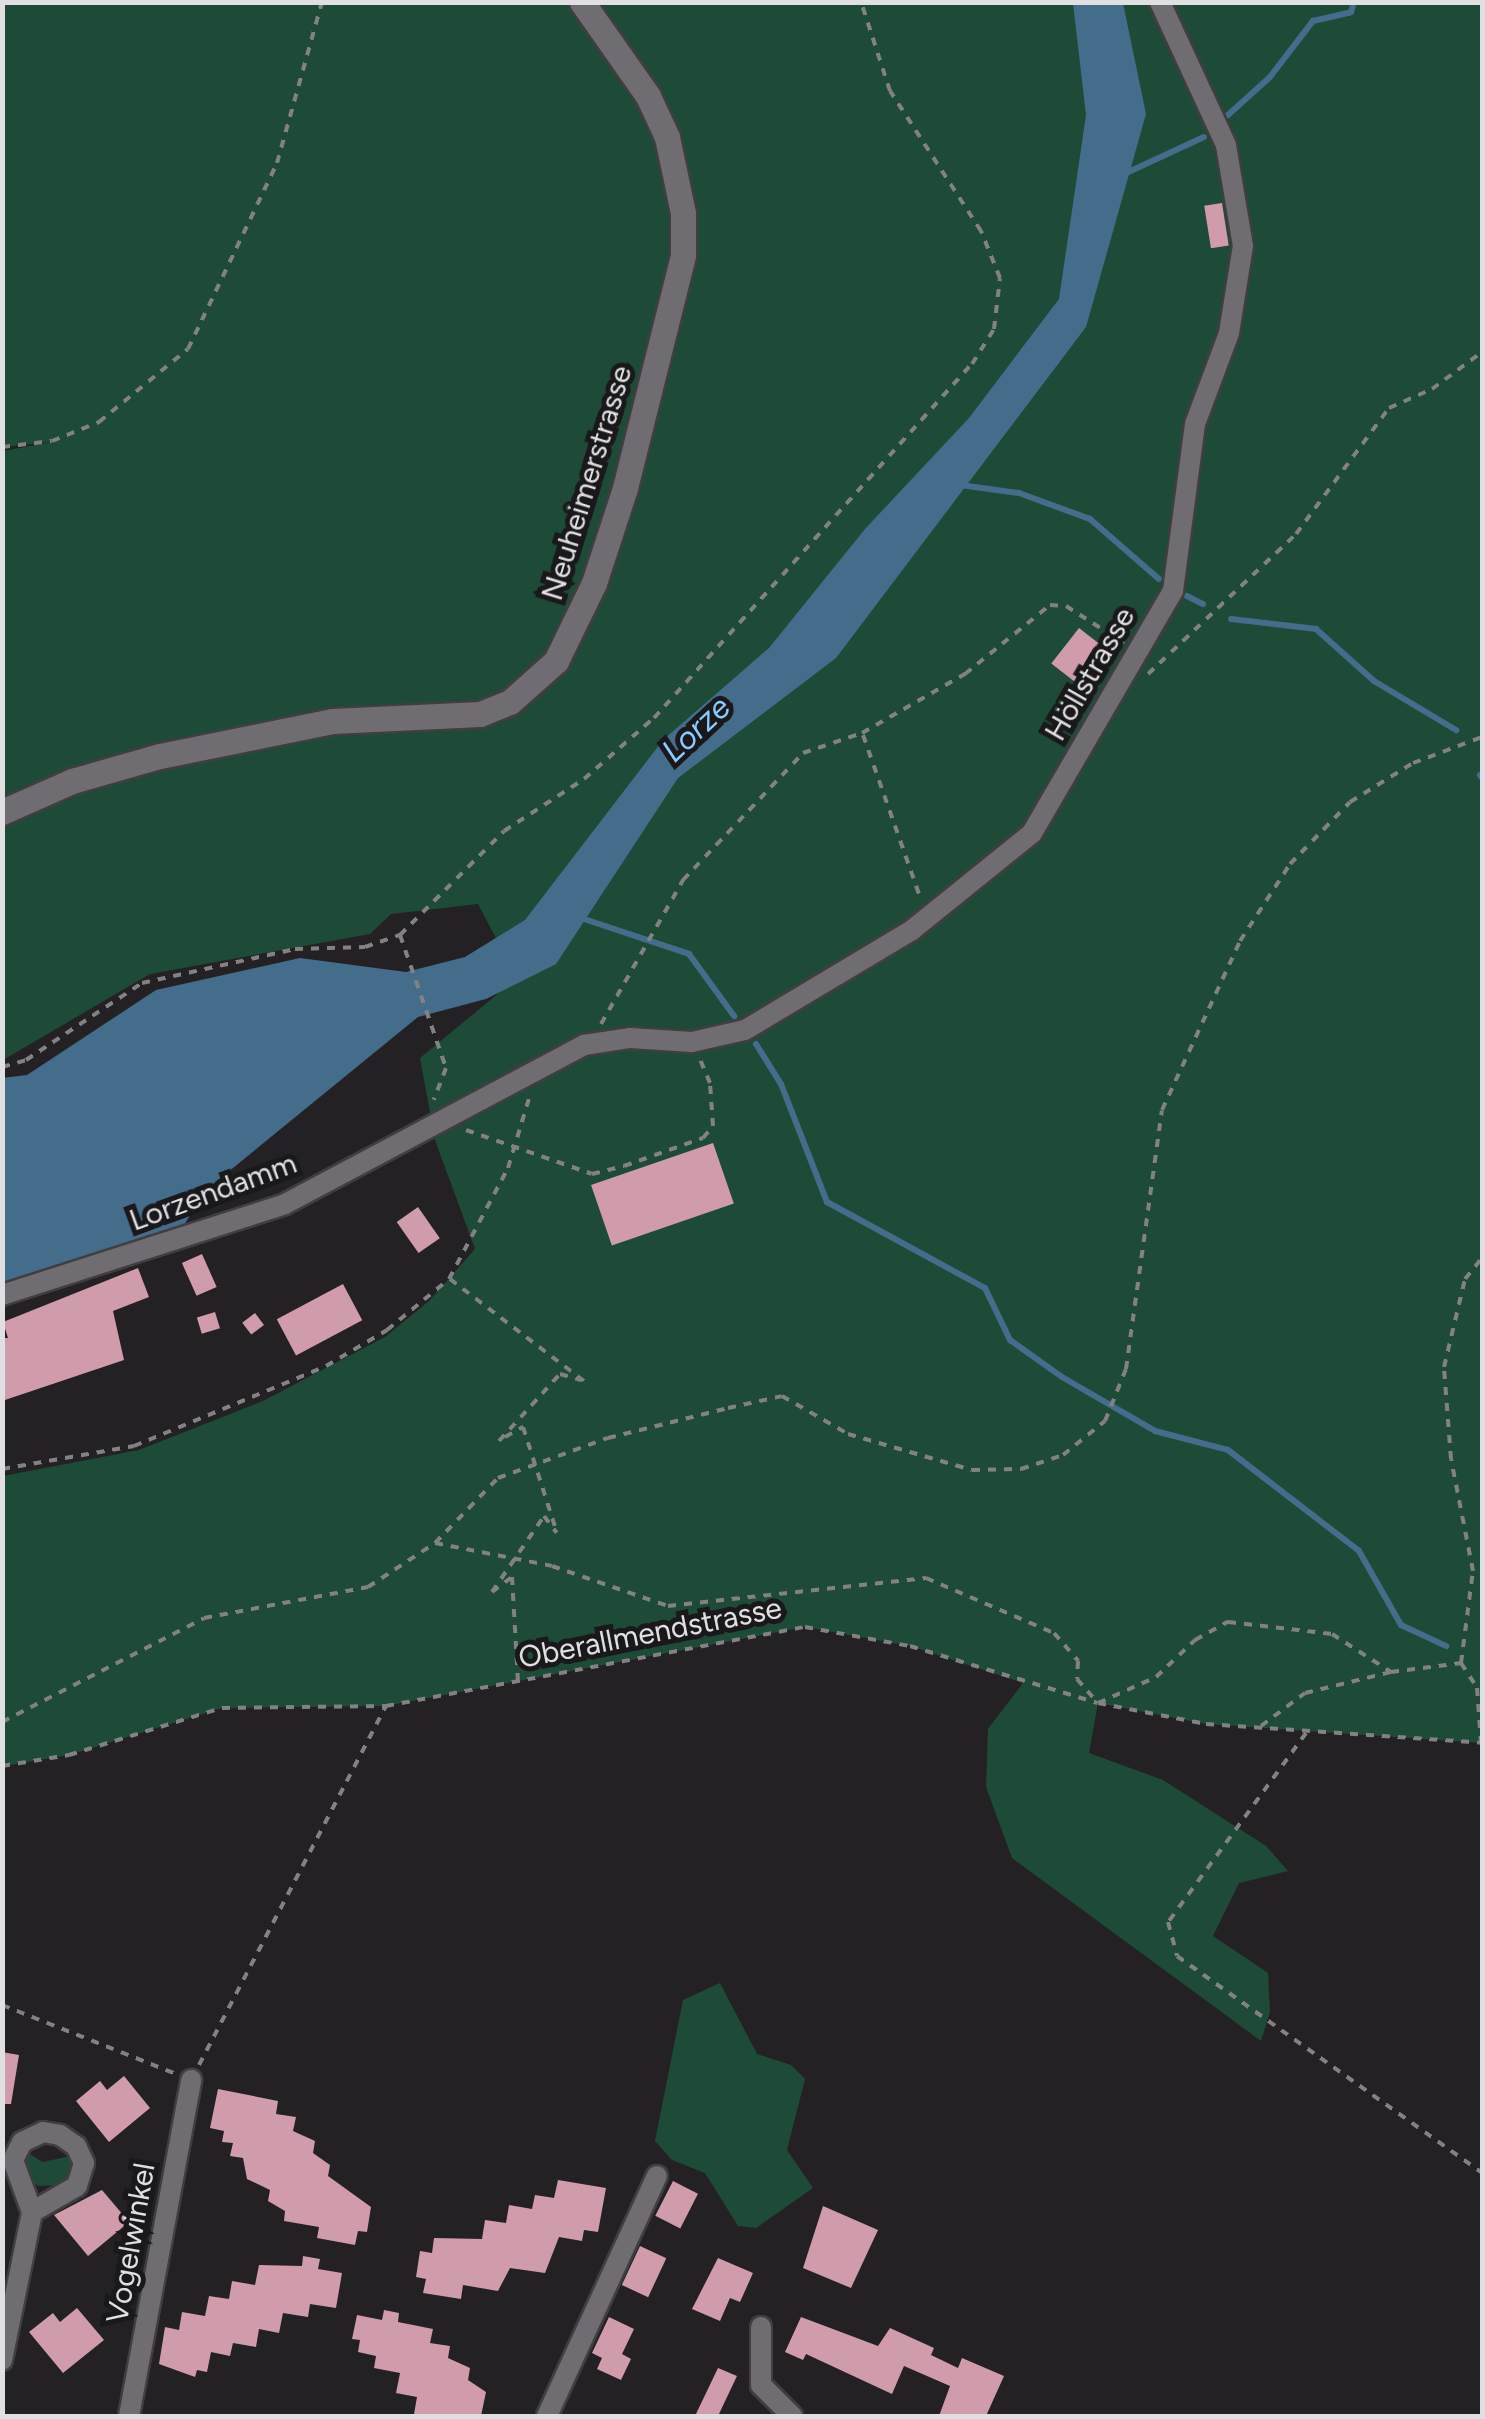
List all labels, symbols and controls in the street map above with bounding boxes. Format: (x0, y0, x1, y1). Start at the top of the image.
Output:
street label: Neuheimerstrasse (534, 361, 640, 605)
street label: Höllstrasse (1037, 601, 1143, 747)
water label: Lorze (654, 688, 738, 770)
street label: Lorzendamm (125, 1145, 301, 1239)
street label: Oberallmendstrasse (515, 1590, 785, 1676)
street label: Vogelwinkel (99, 2160, 163, 2326)

